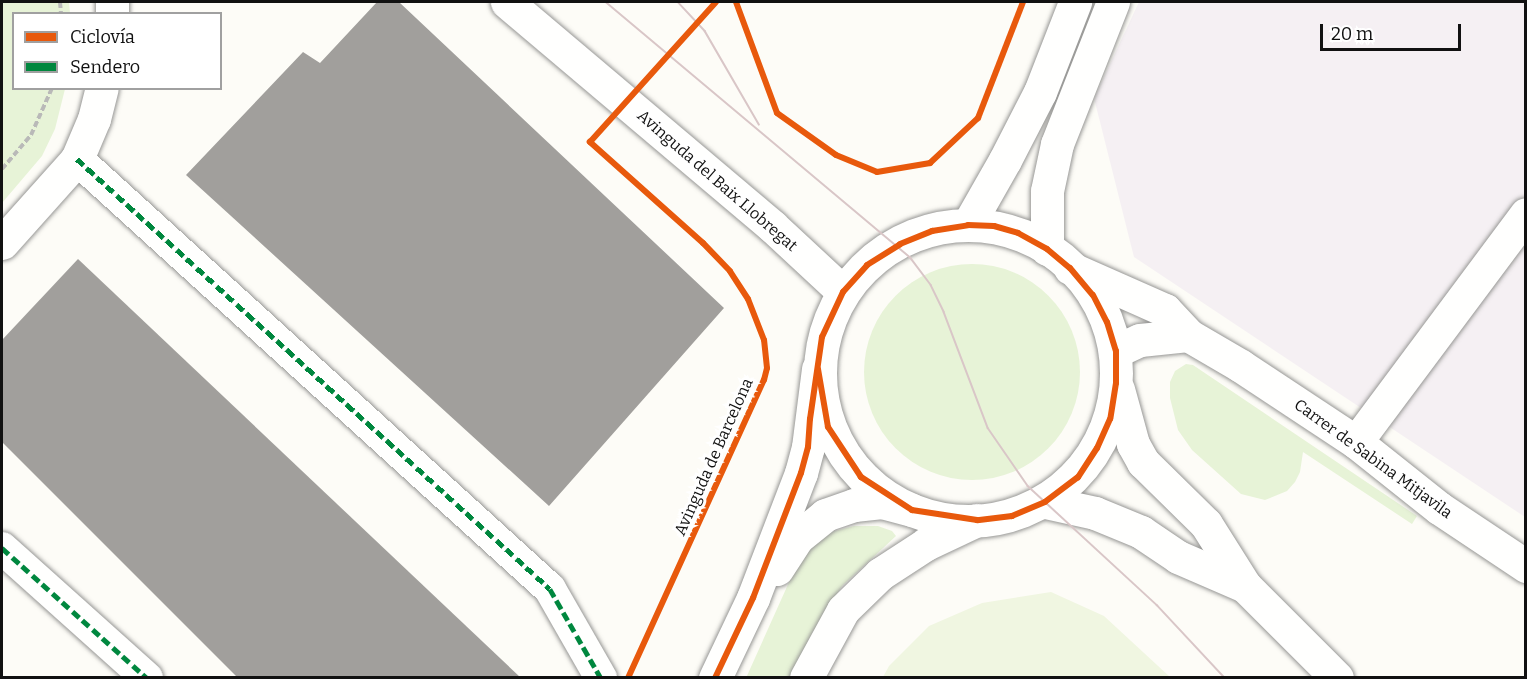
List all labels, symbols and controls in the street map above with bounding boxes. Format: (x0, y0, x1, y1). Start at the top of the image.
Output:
legend (12, 12, 222, 90)
scale bar (1323, 12, 1464, 50)
text: 20 m (1331, 23, 1373, 45)
text: Ciclovía (70, 26, 135, 48)
text: Sendero (70, 56, 140, 78)
street label: Avinguda del Baix Llobregat (633, 106, 801, 256)
street label: Avinguda de Barcelona (671, 375, 757, 539)
street label: Carrer de Sabina Mitjavila (1290, 395, 1456, 523)

